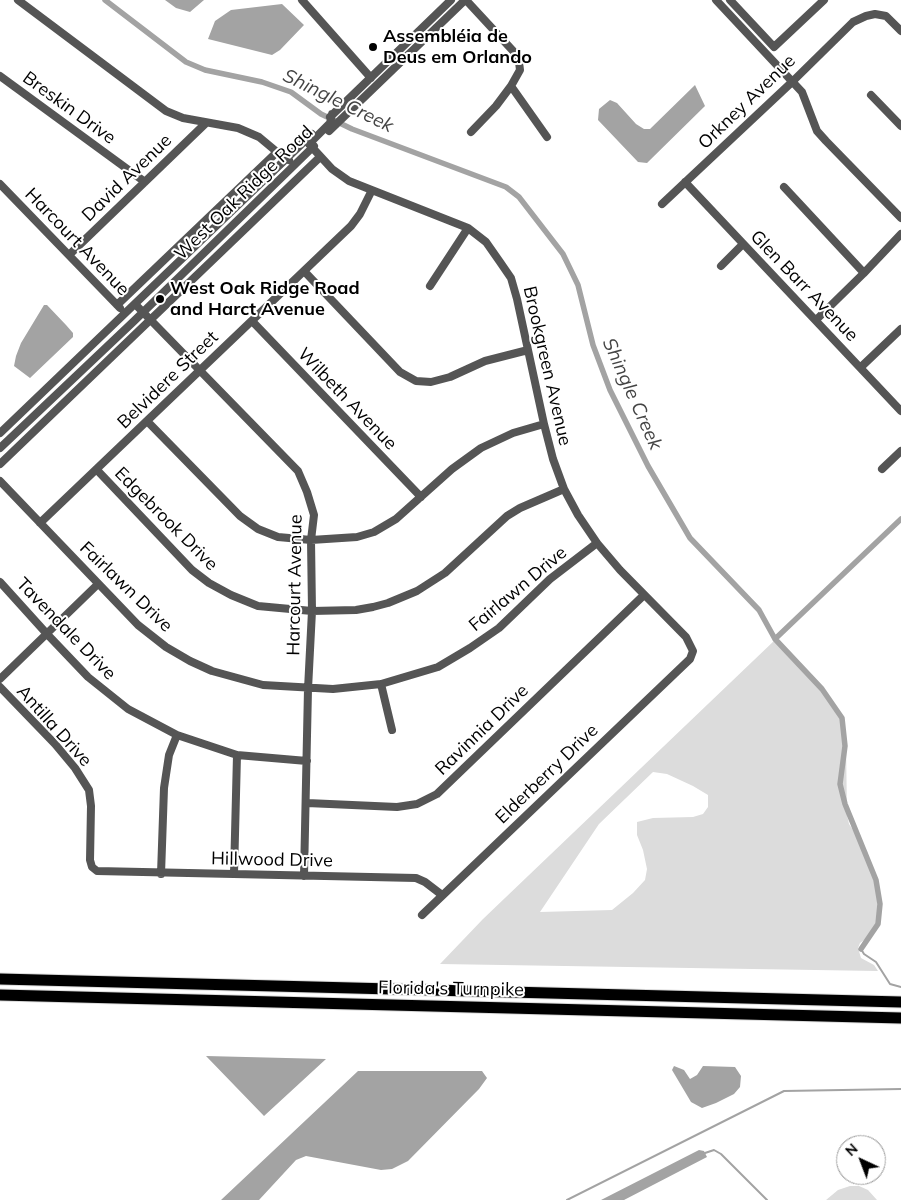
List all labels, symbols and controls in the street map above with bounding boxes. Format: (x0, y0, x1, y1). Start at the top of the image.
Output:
place label: Assembléia de Deus em Orlando (383, 26, 532, 68)
marker: Assembléia de Deus em Orlando (367, 41, 379, 53)
street label: Orkney Avenue (694, 50, 800, 154)
water label: Shingle Creek (279, 64, 397, 138)
street label: Breskin Drive (18, 67, 120, 149)
street label: West Oak Ridge Road (170, 121, 318, 265)
street label: David Avenue (78, 130, 176, 226)
street label: Harcourt Avenue (20, 184, 134, 300)
street label: Glen Barr Avenue (746, 226, 862, 346)
place label: West Oak Ridge Road and Harct Avenue (170, 278, 360, 320)
street label: Brookgreen Avenue (518, 284, 576, 448)
marker: West Oak Ridge Road and Harct Avenue (154, 293, 166, 305)
street label: Belvidere Street (113, 327, 223, 433)
water label: Shingle Creek (597, 334, 667, 454)
street label: Wilbeth Avenue (293, 344, 401, 454)
street label: Edgebrook Drive (110, 463, 222, 575)
street label: Harcourt Avenue (283, 514, 307, 656)
street label: Fairlawn Drive (75, 537, 177, 637)
street label: Fairlawn Drive (465, 542, 571, 636)
street label: Tavendale Drive (12, 573, 120, 685)
street label: Ravinnia Drive (431, 680, 533, 780)
street label: Antilla Drive (12, 681, 96, 771)
street label: Elderberry Drive (491, 720, 603, 828)
street label: Hillwood Drive (211, 848, 333, 872)
street label: Florida's Turnpike (378, 977, 524, 1001)
north arrow (836, 1135, 886, 1185)
text: N (841, 1140, 861, 1160)

